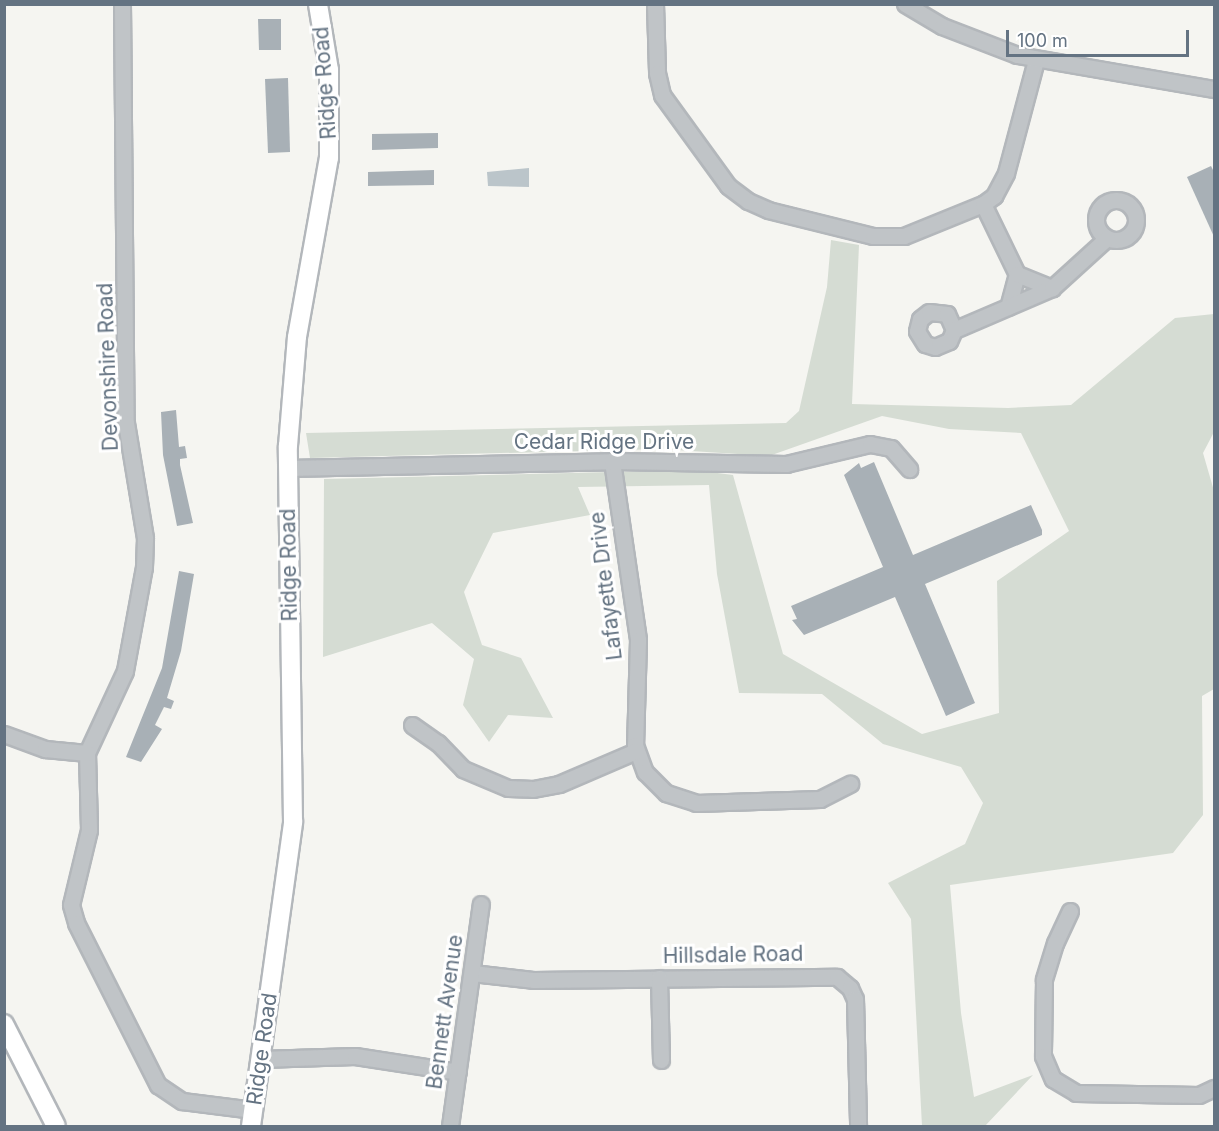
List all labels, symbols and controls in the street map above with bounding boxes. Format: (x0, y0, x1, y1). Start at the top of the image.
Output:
scale bar (1009, 18, 1192, 56)
street label: Ridge Road (308, 26, 342, 140)
text: 100 m (1017, 30, 1068, 51)
street label: Devonshire Road (92, 282, 124, 452)
street label: Cedar Ridge Drive (514, 429, 694, 455)
street label: Ridge Road (275, 508, 303, 622)
street label: Lafayette Drive (584, 510, 628, 662)
street label: Bennett Avenue (422, 933, 468, 1091)
street label: Hillsdale Road (663, 941, 803, 969)
street label: Ridge Road (242, 991, 282, 1107)

